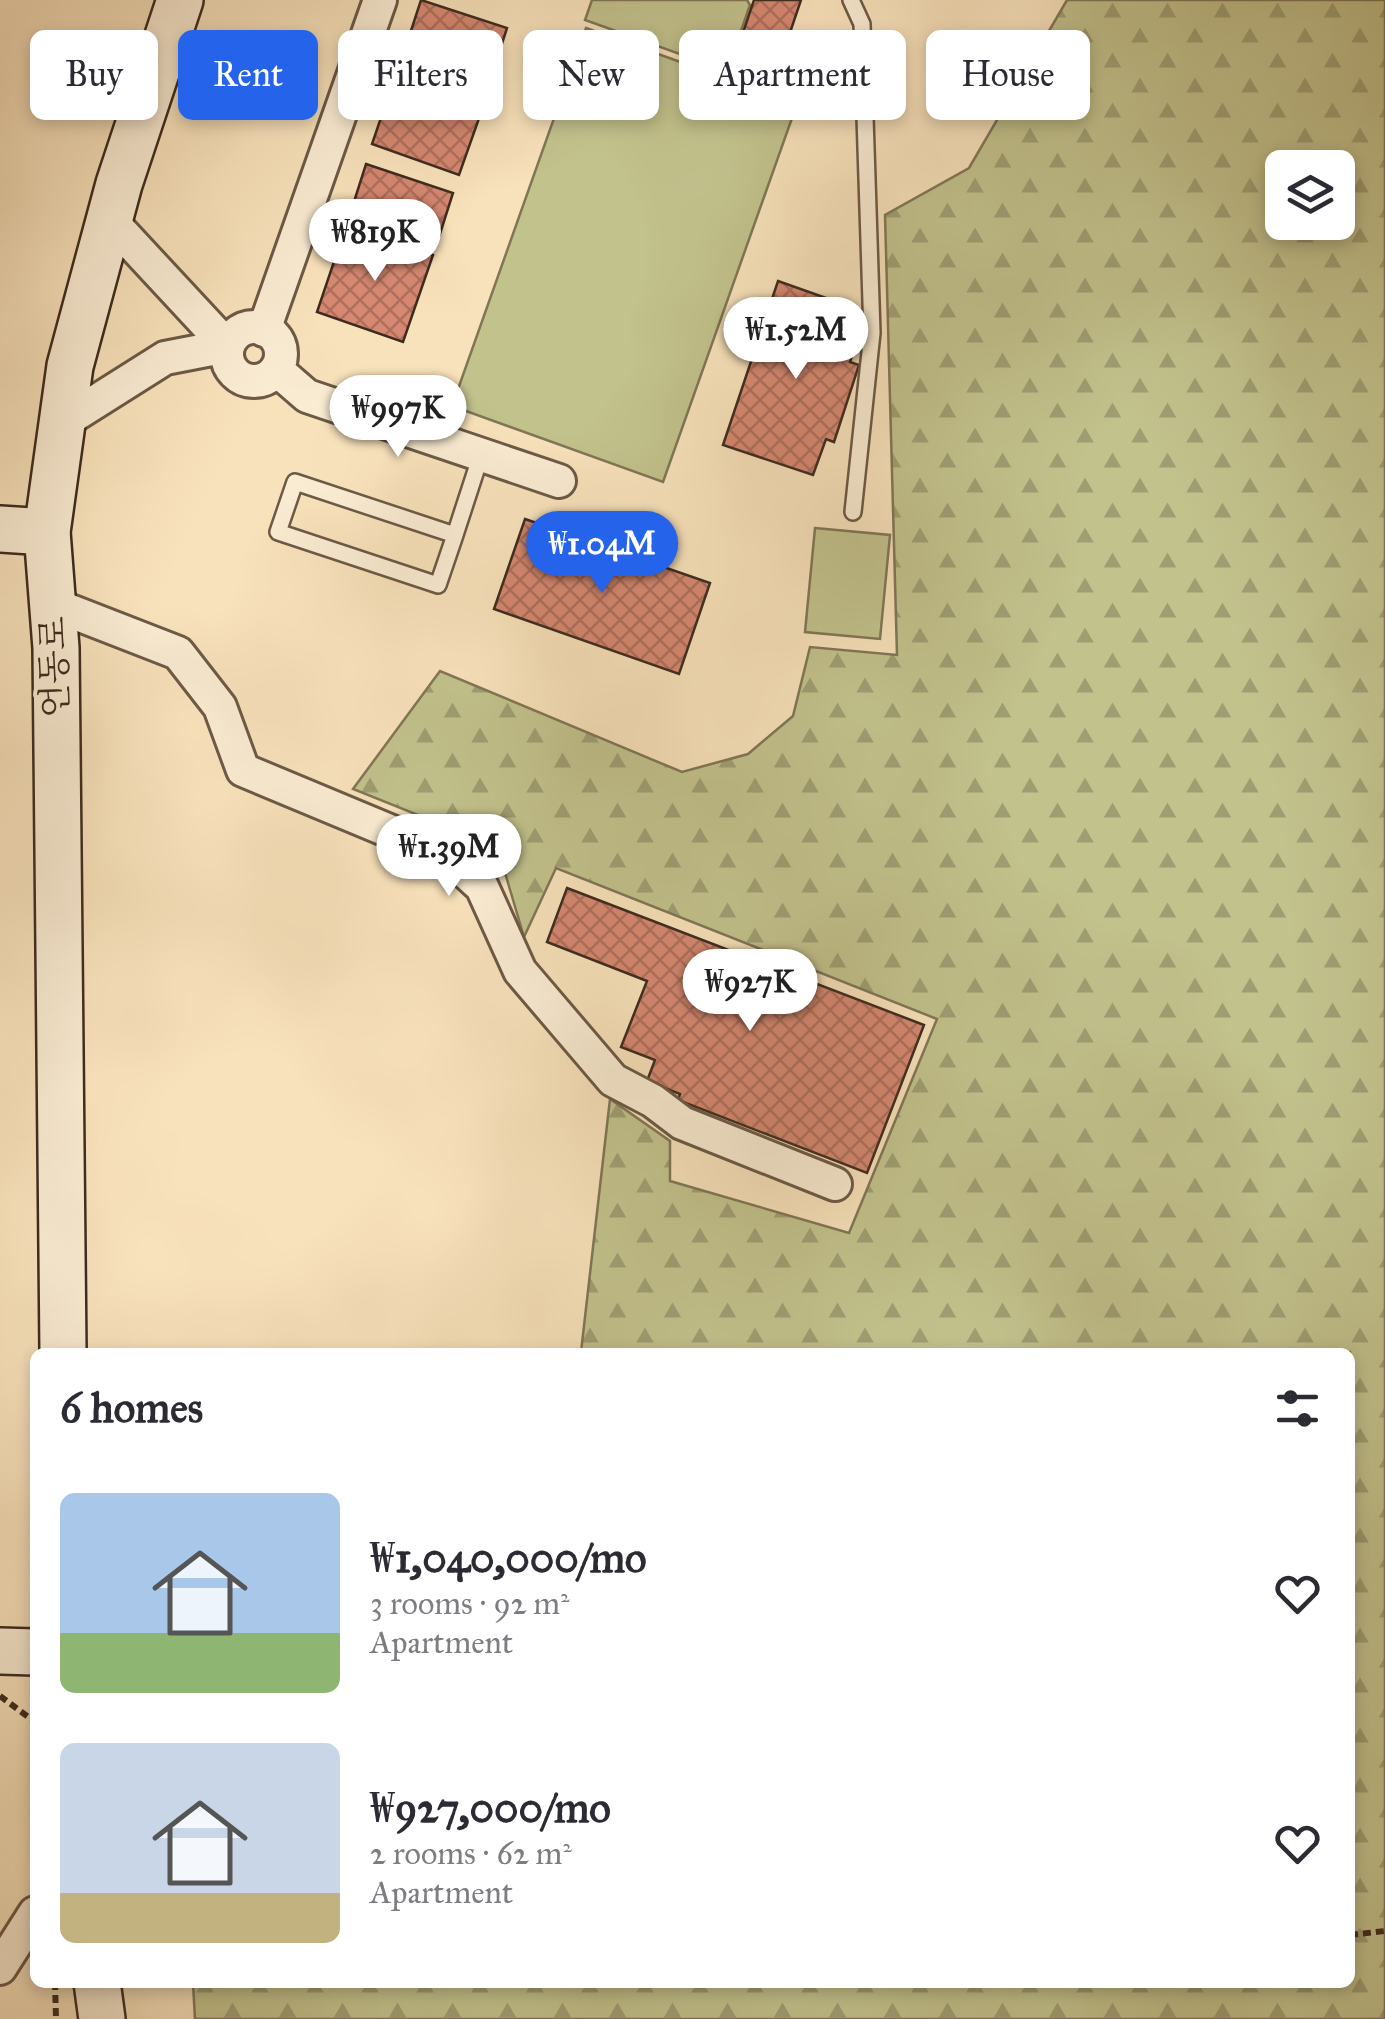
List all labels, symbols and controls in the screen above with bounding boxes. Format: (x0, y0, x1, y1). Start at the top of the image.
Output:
chip: Buy (30, 30, 158, 120)
chip: Rent (178, 30, 318, 120)
chip: Filters (338, 30, 503, 120)
chip: New (523, 30, 659, 120)
chip: Apartment (679, 30, 906, 120)
chip: House (926, 30, 1090, 120)
map controls (1265, 150, 1355, 240)
button: layers (1265, 150, 1355, 240)
pin: ₩819K (305, 199, 445, 284)
text: ₩819K (331, 212, 419, 251)
pin: ₩1.52M (715, 297, 877, 382)
text: ₩1.52M (745, 310, 847, 349)
pin: ₩997K (328, 375, 468, 460)
text: ₩997K (351, 388, 445, 427)
pin: ₩1.04M (521, 511, 683, 596)
text: ₩1.04M (548, 524, 656, 563)
street label: 언동로 (31, 616, 78, 718)
pin: ₩1.39M (368, 814, 530, 899)
text: ₩1.39M (398, 827, 500, 866)
pin: ₩927K (680, 949, 820, 1034)
text: ₩927K (705, 962, 795, 1001)
icon: filters (1270, 1381, 1325, 1436)
text: 6 homes (60, 1382, 203, 1434)
text: ₩1,040,000/mo (370, 1532, 647, 1584)
icon: home (140, 1533, 260, 1653)
icon: heart (1270, 1566, 1325, 1621)
text: 3 rooms · 92 m² (370, 1584, 570, 1623)
text: Apartment (370, 1623, 513, 1662)
text: ₩927,000/mo (370, 1782, 611, 1834)
icon: home (140, 1783, 260, 1903)
icon: heart (1270, 1816, 1325, 1871)
text: 2 rooms · 62 m² (370, 1834, 572, 1873)
text: Apartment (370, 1873, 513, 1912)

